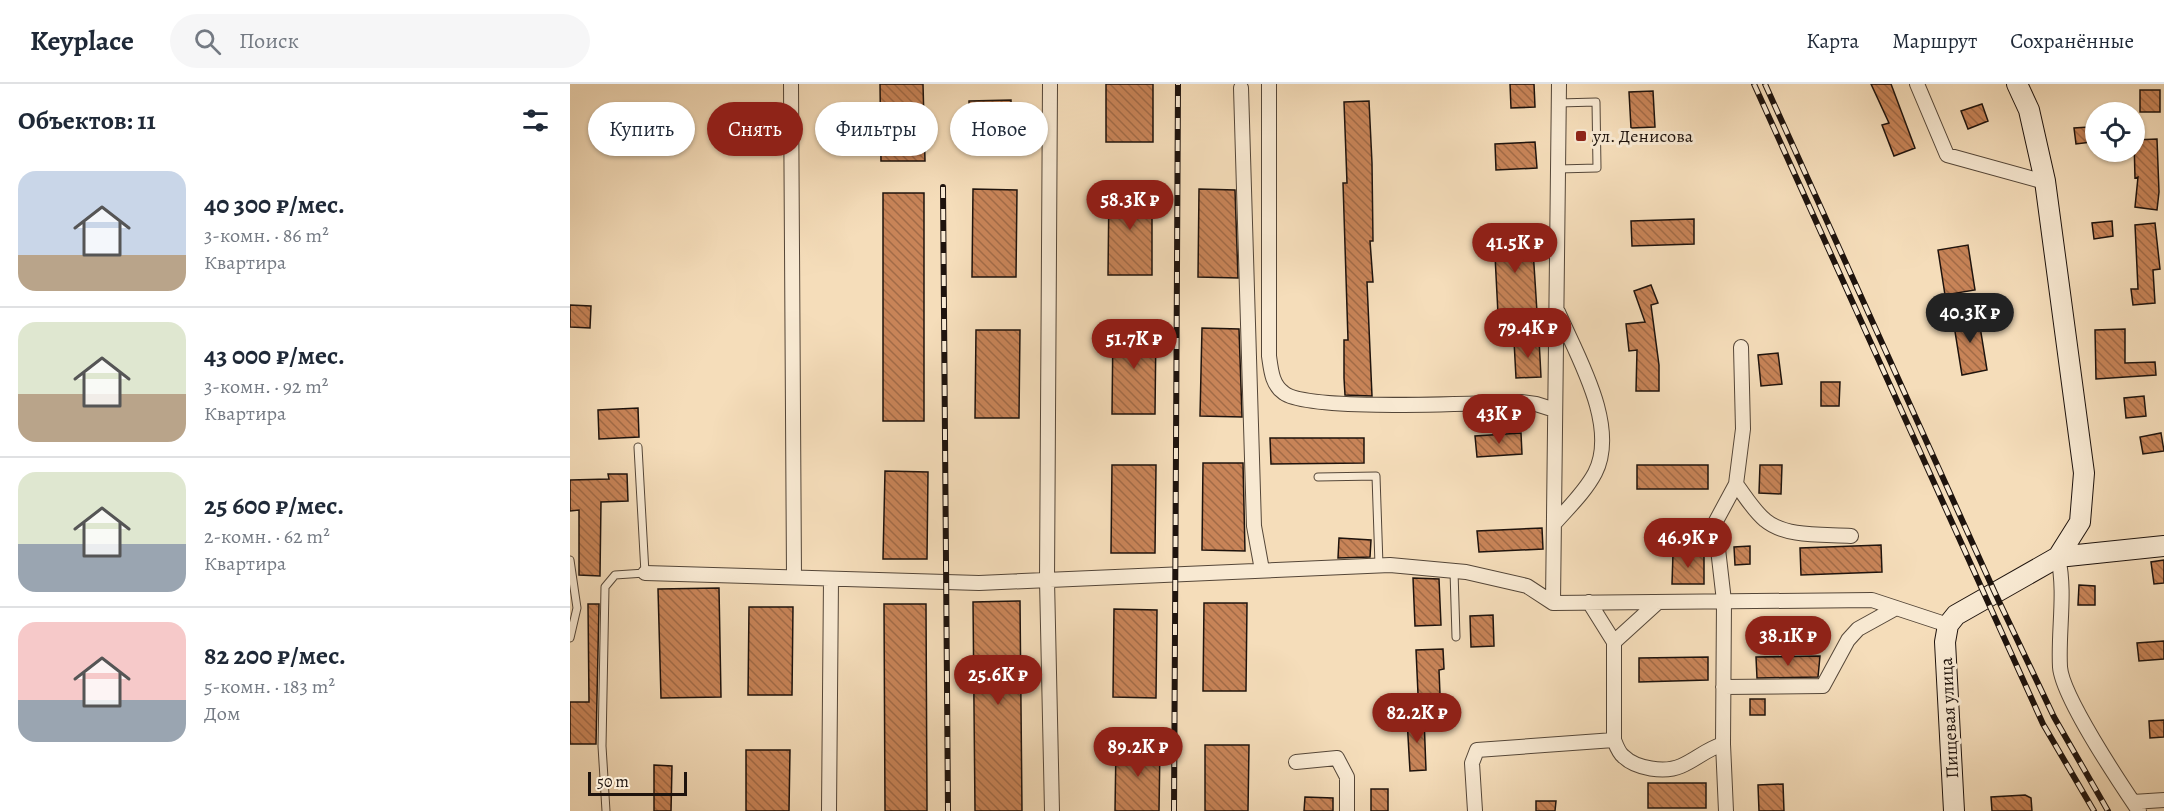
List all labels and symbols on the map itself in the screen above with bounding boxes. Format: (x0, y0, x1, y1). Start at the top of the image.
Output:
place label: ул. Денисова (1592, 124, 1694, 148)
marker: ул. Денисова (1574, 129, 1588, 143)
pin: 58.3K ₽ (1075, 180, 1185, 231)
pin: 41.5K ₽ (1460, 223, 1570, 274)
pin: 40.3K ₽ (1915, 293, 2025, 344)
pin: 79.4K ₽ (1473, 308, 1583, 359)
pin: 51.7K ₽ (1079, 319, 1189, 370)
pin: 43K ₽ (1457, 394, 1541, 445)
pin: 46.9K ₽ (1633, 518, 1743, 569)
pin: 38.1K ₽ (1733, 616, 1843, 667)
pin: 25.6K ₽ (943, 655, 1053, 706)
street label: Пищевая улица (1934, 656, 1964, 779)
pin: 82.2K ₽ (1362, 693, 1472, 744)
pin: 89.2K ₽ (1083, 727, 1193, 778)
scale bar (588, 769, 687, 796)

